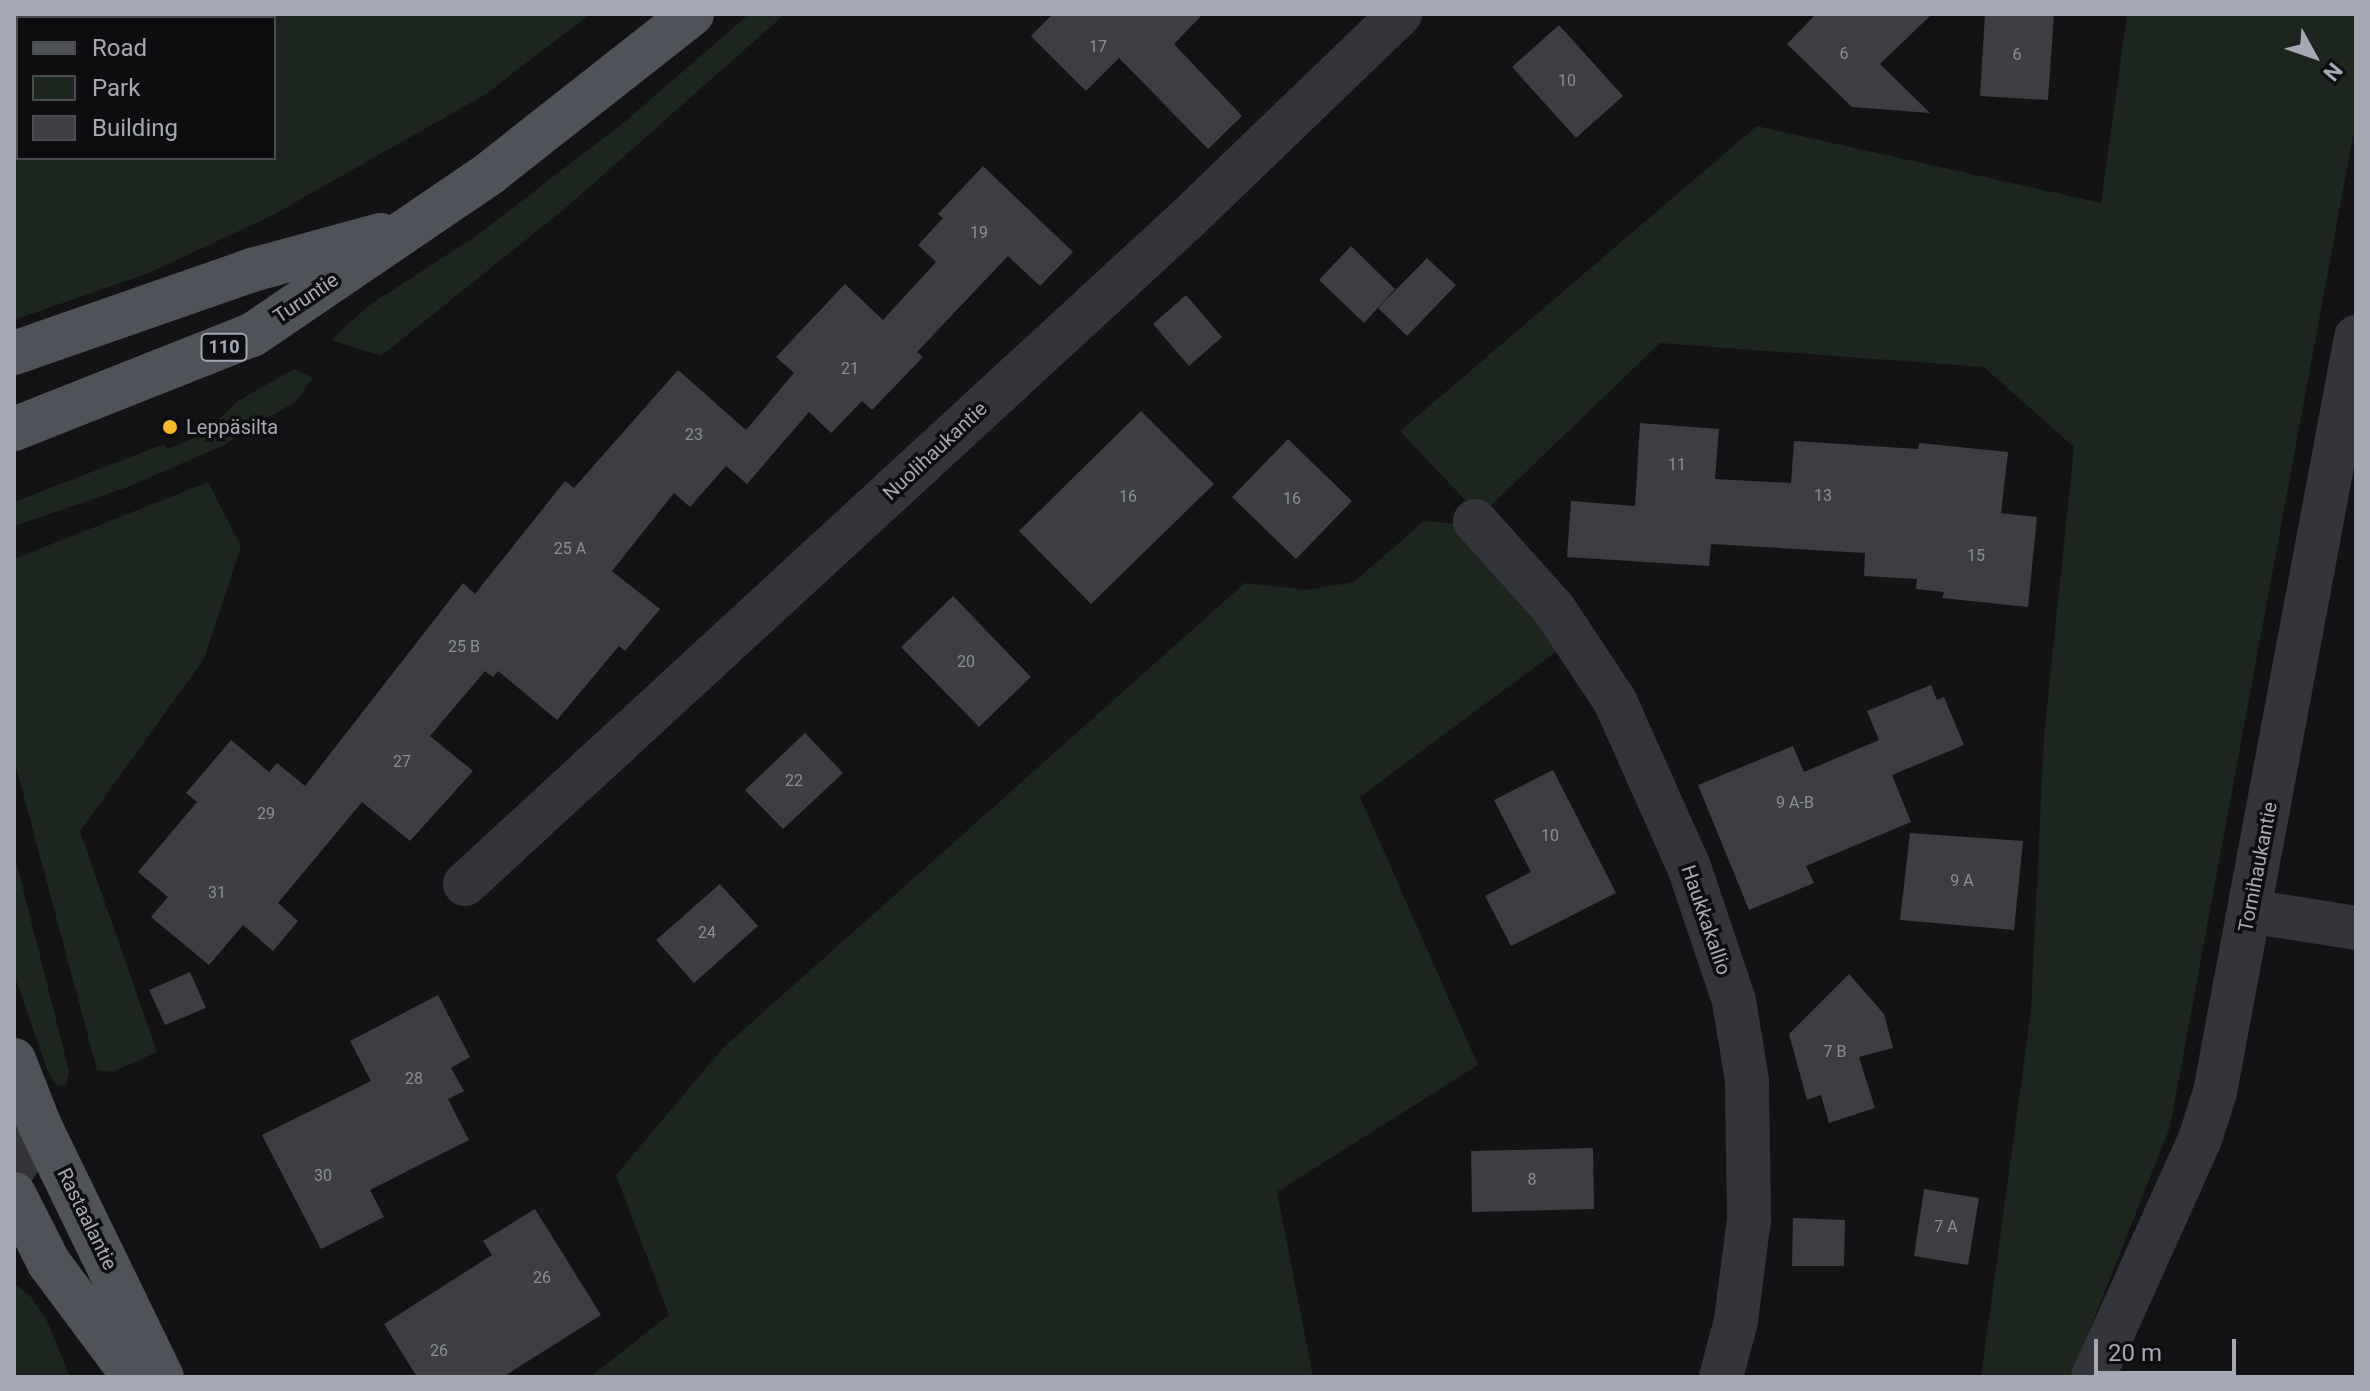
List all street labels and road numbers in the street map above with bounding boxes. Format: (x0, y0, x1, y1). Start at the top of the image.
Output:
street label: Turuntie (269, 268, 343, 328)
road number: 110 (200, 333, 248, 361)
street label: Nuolihaukantie (878, 397, 992, 505)
street label: Tornihaukantie (2234, 800, 2282, 934)
street label: Haukkakallio (1676, 862, 1736, 978)
street label: Rastaalantie (52, 1164, 122, 1274)

